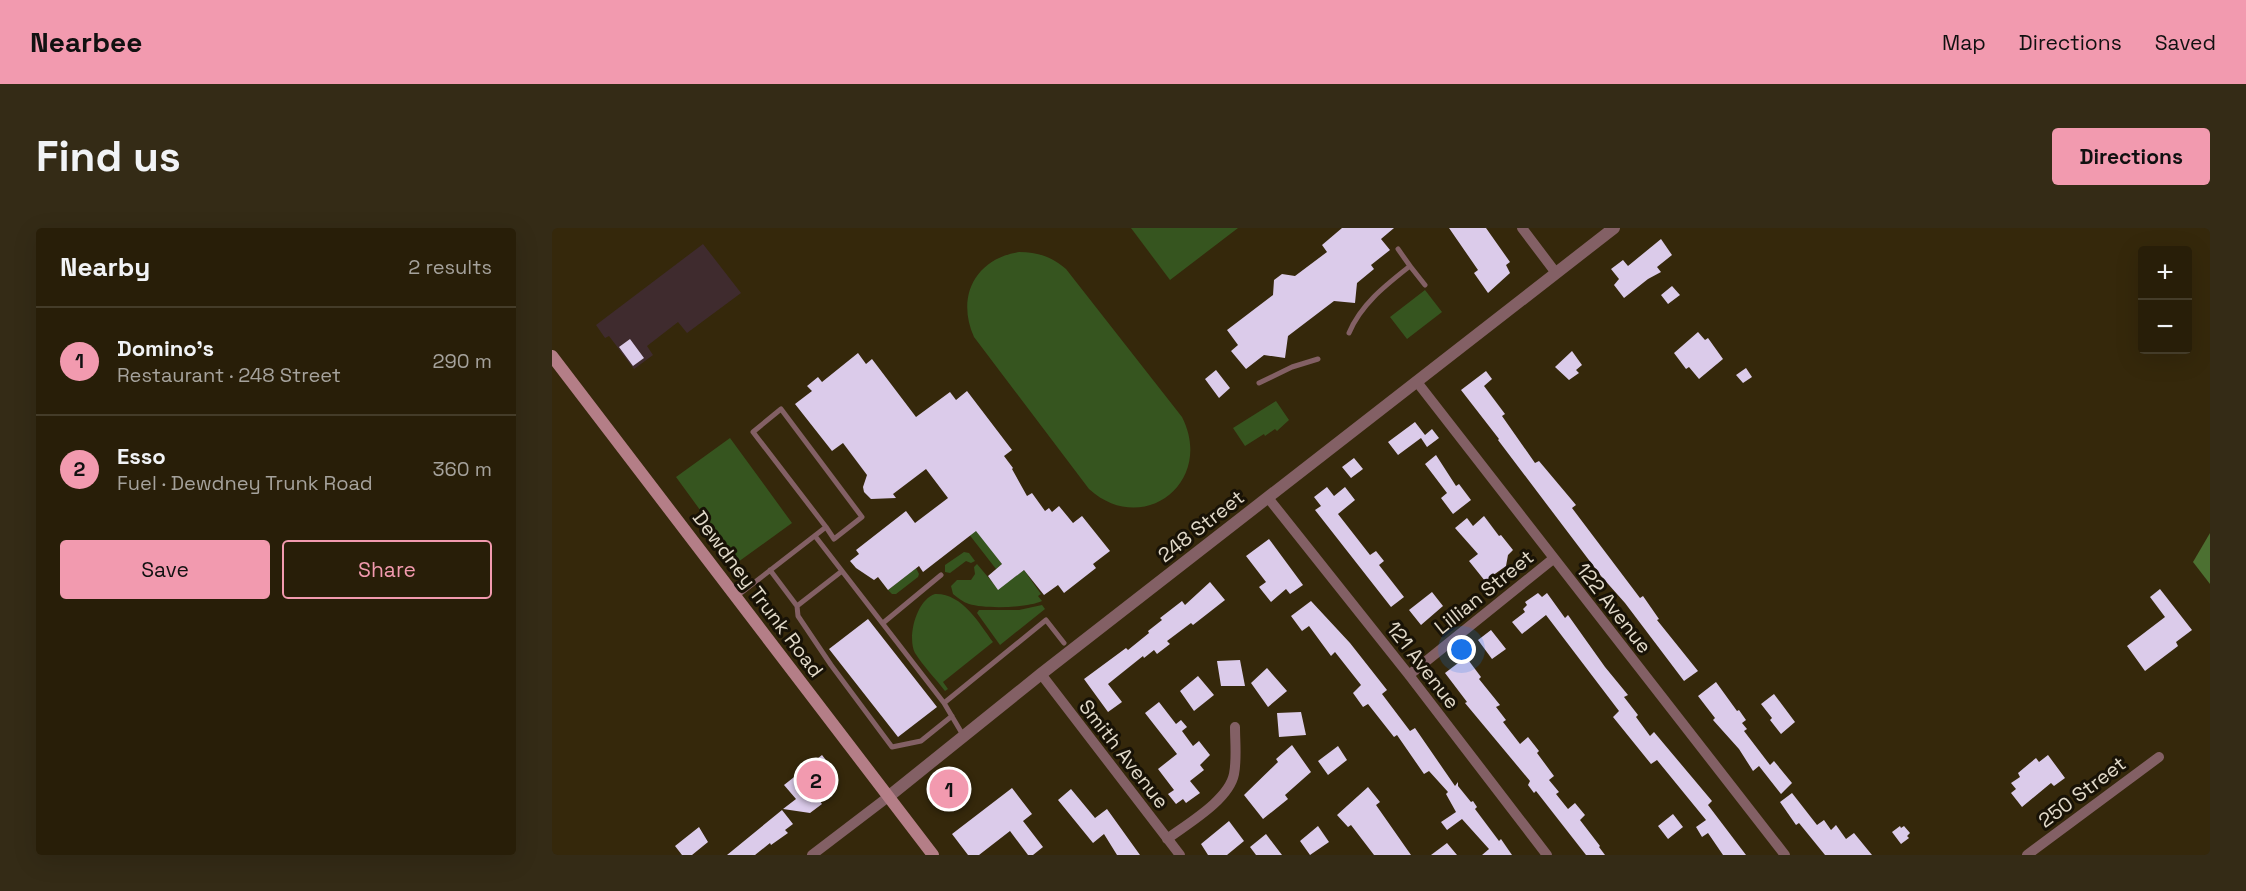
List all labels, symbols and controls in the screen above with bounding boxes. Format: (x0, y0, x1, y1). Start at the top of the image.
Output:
text: Nearbee (30, 24, 142, 60)
text: Map (1942, 29, 1986, 56)
text: Directions (2019, 29, 2122, 56)
text: Saved (2155, 29, 2216, 56)
button: Directions (2052, 128, 2210, 185)
text: Find us (36, 130, 181, 183)
map controls (2138, 246, 2192, 354)
button: + (2138, 246, 2192, 300)
text: Nearby (60, 250, 150, 284)
text: 2 results (408, 254, 492, 280)
button: − (2138, 300, 2192, 354)
text: Domino's (117, 334, 214, 362)
text: 1 (75, 348, 84, 374)
text: 290 m (433, 348, 492, 374)
text: Restaurant · 248 Street (117, 362, 341, 388)
text: Esso (117, 442, 166, 470)
text: 2 (74, 456, 85, 482)
text: 360 m (433, 456, 492, 482)
text: Fuel · Dewdney Trunk Road (117, 470, 373, 496)
street label: 248 Street (1153, 484, 1249, 568)
street label: Dewdney Trunk Road (687, 506, 829, 682)
button: Save (60, 540, 270, 599)
button: Share (282, 540, 492, 599)
street label: Lillian Street (1429, 544, 1539, 640)
street label: 122 Avenue (1571, 557, 1657, 659)
street label: 121 Avenue (1381, 616, 1465, 714)
your location (1447, 635, 1476, 664)
street label: Smith Avenue (1073, 694, 1175, 814)
street label: 250 Street (2033, 751, 2131, 833)
pin: 2 (796, 758, 836, 802)
pin: 1 (930, 766, 968, 812)

